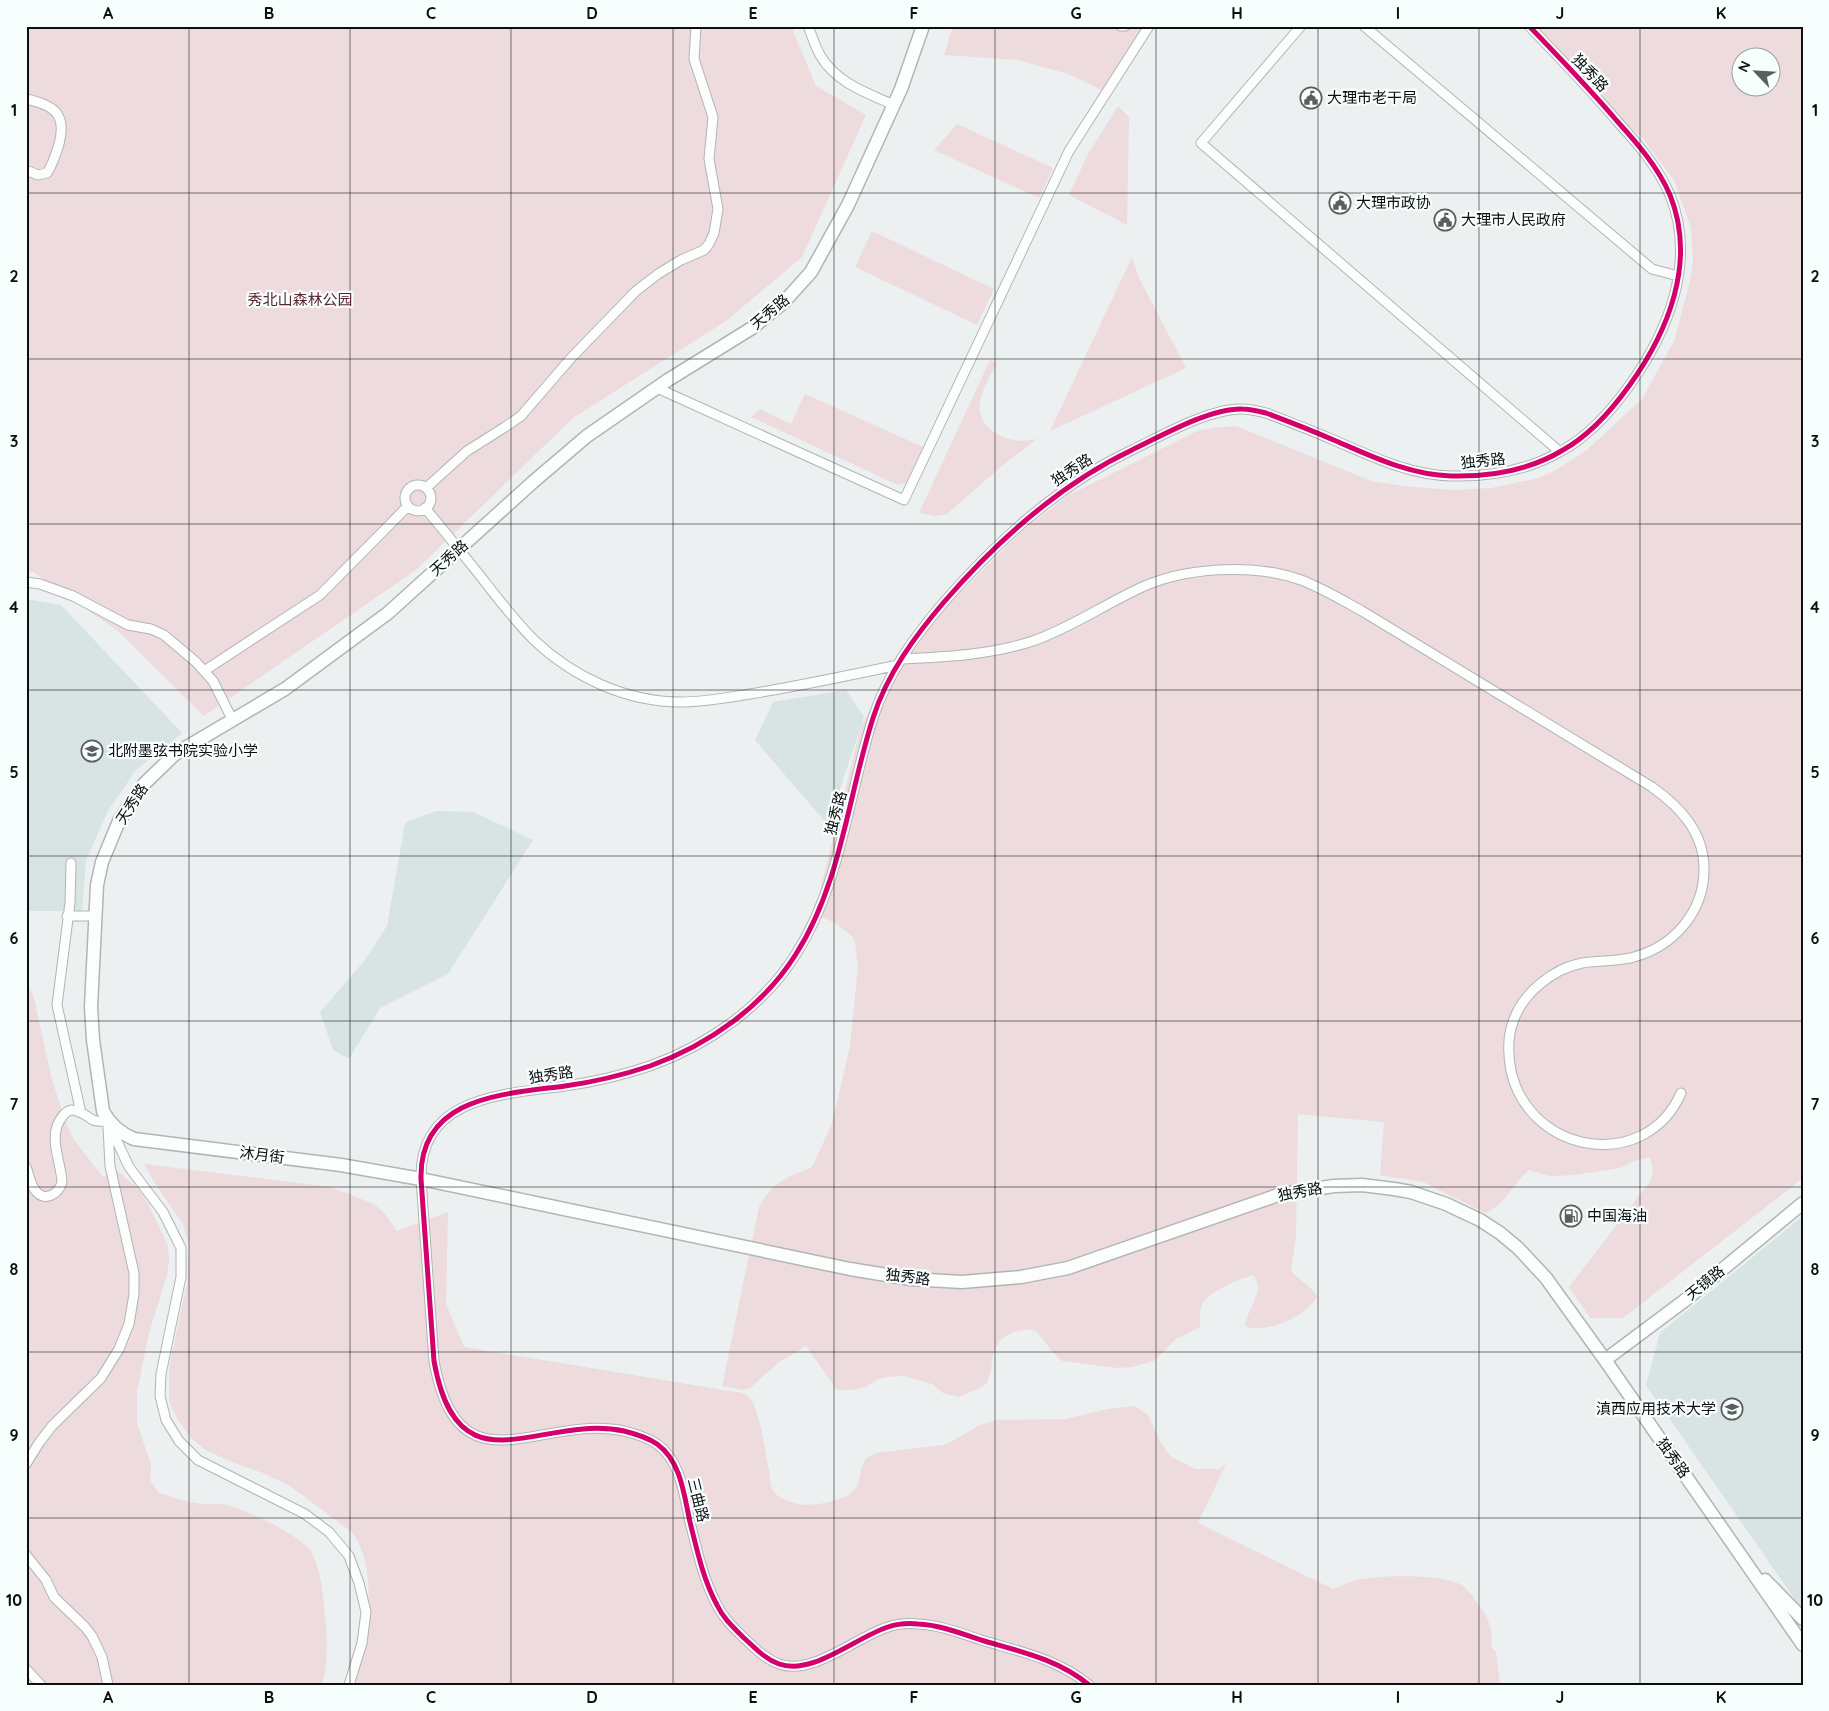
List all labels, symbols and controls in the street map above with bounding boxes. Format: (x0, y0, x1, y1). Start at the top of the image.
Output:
text: A (103, 3, 114, 23)
text: B (264, 3, 274, 23)
text: C (426, 3, 436, 23)
text: D (586, 3, 598, 23)
text: E (748, 3, 758, 23)
text: F (910, 3, 919, 23)
text: G (1070, 3, 1082, 23)
text: H (1231, 3, 1243, 23)
text: I (1396, 3, 1400, 23)
text: J (1556, 3, 1564, 23)
text: K (1716, 3, 1726, 23)
north arrow (1732, 48, 1782, 98)
street label: 独秀路 (1568, 50, 1613, 96)
text: N (1734, 58, 1755, 75)
public building icon: 大理市老干局 (1299, 86, 1323, 110)
place label: 大理市老干局 (1327, 88, 1417, 107)
text: 1 (11, 100, 17, 120)
text: 1 (1812, 100, 1818, 120)
public building icon: 大理市政协 (1328, 191, 1352, 215)
place label: 大理市政协 (1356, 193, 1431, 212)
public building icon: 大理市人民政府 (1433, 208, 1457, 232)
place label: 大理市人民政府 (1461, 210, 1566, 229)
text: 2 (9, 266, 19, 286)
text: 2 (1810, 266, 1820, 286)
park label: 秀北山森林公园 (247, 290, 353, 309)
street label: 天秀路 (746, 290, 793, 333)
text: 3 (10, 431, 18, 451)
text: 3 (1811, 431, 1819, 451)
street label: 独秀路 (1048, 449, 1096, 490)
street label: 独秀路 (1460, 449, 1506, 472)
street label: 天秀路 (426, 536, 472, 580)
text: 4 (9, 597, 19, 617)
text: 4 (1810, 597, 1820, 617)
school or university icon: 北附墨弦书院实验小学 (80, 739, 104, 763)
place label: 北附墨弦书院实验小学 (108, 741, 258, 760)
text: 5 (9, 762, 19, 782)
text: 5 (1810, 762, 1820, 782)
street label: 天秀路 (111, 780, 152, 828)
street label: 独秀路 (821, 789, 851, 837)
text: 6 (10, 928, 19, 948)
text: 6 (1811, 928, 1820, 948)
street label: 独秀路 (527, 1062, 575, 1087)
text: 7 (10, 1094, 19, 1114)
text: 7 (1811, 1094, 1820, 1114)
street label: 沐月街 (239, 1142, 286, 1167)
street label: 独秀路 (1276, 1178, 1324, 1205)
fuel station icon: 中国海油 (1559, 1204, 1583, 1228)
place label: 中国海油 (1587, 1206, 1647, 1225)
text: 8 (10, 1259, 19, 1279)
text: 8 (1811, 1259, 1820, 1279)
street label: 天镜路 (1681, 1261, 1728, 1304)
street label: 独秀路 (885, 1264, 932, 1289)
school or university icon: 滇西应用技术大学 (1720, 1397, 1744, 1421)
place label: 滇西应用技术大学 (1596, 1399, 1716, 1418)
text: 9 (9, 1425, 19, 1445)
text: 9 (1810, 1425, 1820, 1445)
street label: 独秀路 (1653, 1434, 1694, 1482)
street label: 三曲路 (684, 1476, 713, 1524)
text: 10 (6, 1590, 22, 1610)
text: 10 (1807, 1590, 1823, 1610)
text: A (103, 1687, 114, 1707)
text: B (264, 1687, 274, 1707)
text: C (426, 1687, 436, 1707)
text: D (586, 1687, 598, 1707)
text: E (748, 1687, 758, 1707)
text: F (910, 1687, 919, 1707)
text: G (1070, 1687, 1082, 1707)
text: H (1231, 1687, 1243, 1707)
text: I (1396, 1687, 1400, 1707)
text: J (1556, 1687, 1564, 1707)
text: K (1716, 1687, 1726, 1707)

